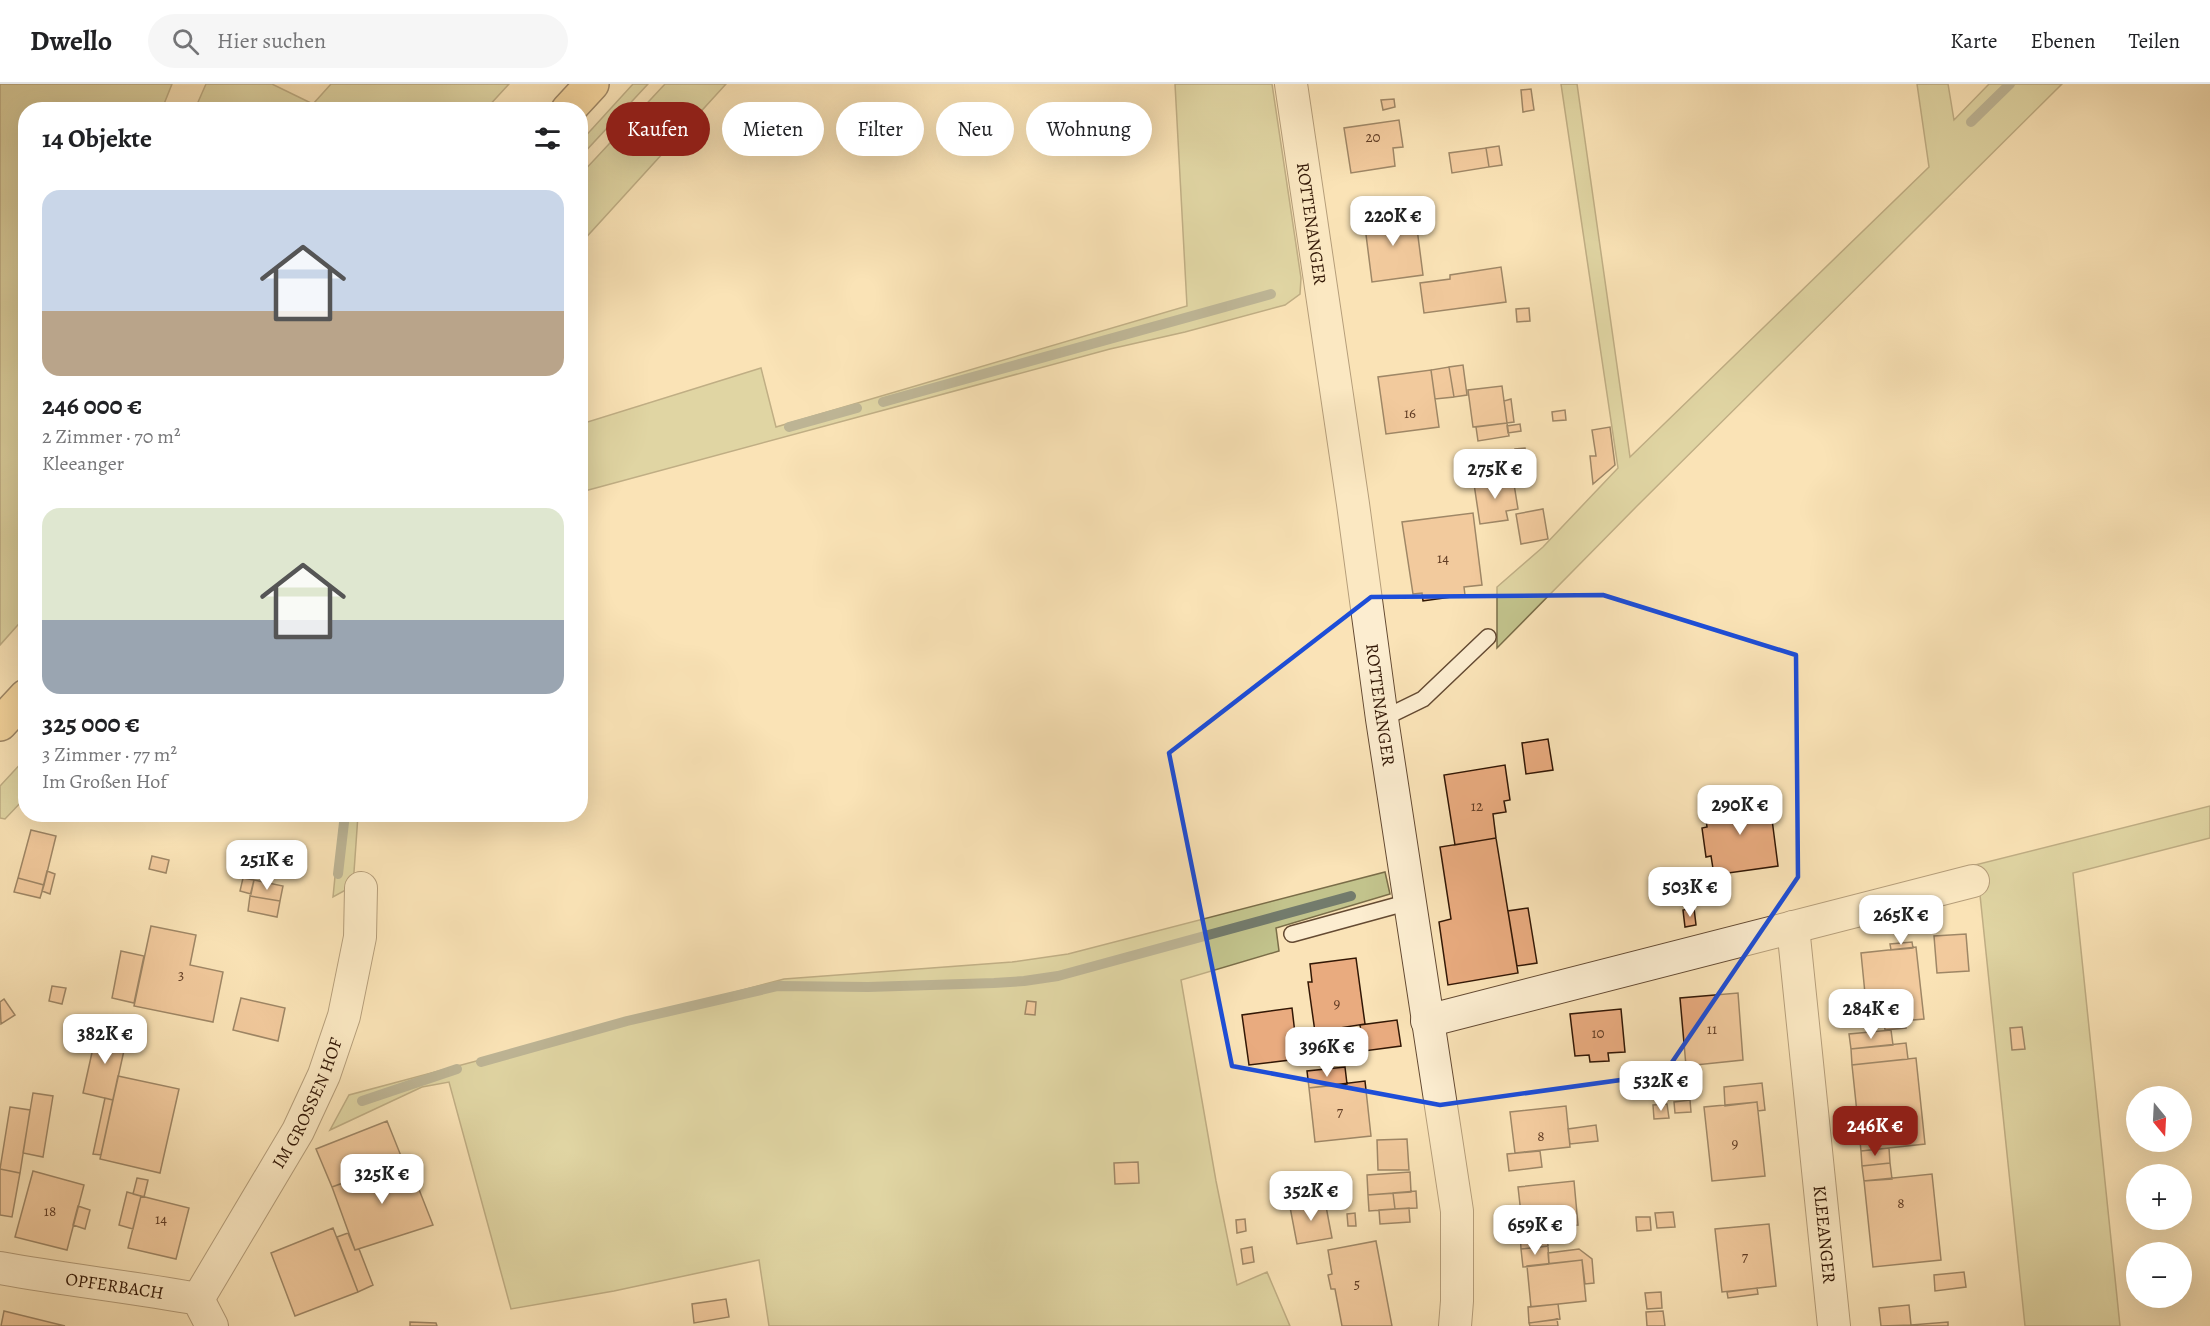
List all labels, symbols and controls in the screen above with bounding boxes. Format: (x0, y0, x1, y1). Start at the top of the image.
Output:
search box (148, 14, 568, 68)
text: Dwello (30, 22, 112, 60)
icon: search (169, 25, 202, 58)
text: Hier suchen (217, 26, 326, 56)
text: Karte (1950, 27, 1998, 55)
text: Ebenen (2031, 27, 2095, 55)
text: Teilen (2128, 27, 2180, 55)
chip: Kaufen (606, 102, 710, 156)
chip: Mieten (722, 102, 824, 156)
chip: Filter (836, 102, 924, 156)
chip: Neu (936, 102, 1014, 156)
chip: Wohnung (1026, 102, 1152, 156)
text: 14 Objekte (42, 121, 152, 156)
icon: filters (531, 122, 564, 155)
house number: 20 (1365, 127, 1381, 147)
street label: ROTTENANGER (1291, 161, 1332, 286)
pin: 220K € (1344, 196, 1442, 247)
text: 220K € (1364, 202, 1422, 229)
icon: home (249, 229, 357, 337)
text: 246 000 € (42, 388, 142, 423)
house number: 16 (1404, 403, 1416, 423)
text: 2 Zimmer · 70 m² (42, 423, 180, 450)
pin: 275K € (1446, 449, 1544, 500)
text: Kleeanger (42, 450, 124, 477)
text: 275K € (1468, 455, 1522, 482)
icon: home (249, 547, 357, 655)
house number: 14 (1437, 548, 1449, 568)
street label: ROTTENANGER (1360, 642, 1401, 767)
text: 325 000 € (42, 706, 140, 741)
text: 3 Zimmer · 77 m² (42, 741, 177, 768)
text: Im Großen Hof (42, 768, 167, 795)
pin: 290K € (1691, 785, 1789, 836)
text: 290K € (1711, 791, 1769, 818)
house number: 12 (1471, 796, 1483, 816)
pin: 251K € (218, 840, 316, 891)
text: 251K € (240, 846, 294, 873)
pin: 503K € (1641, 867, 1739, 918)
text: 503K € (1662, 873, 1718, 900)
pin: 265K € (1852, 895, 1950, 946)
text: 265K € (1873, 901, 1929, 928)
house number: 3 (178, 965, 184, 985)
pin: 284K € (1822, 989, 1920, 1040)
house number: 9 (1334, 993, 1341, 1013)
text: 284K € (1843, 995, 1899, 1022)
pin: 382K € (56, 1014, 154, 1065)
house number: 11 (1707, 1019, 1717, 1039)
text: 382K € (77, 1020, 133, 1047)
house number: 10 (1591, 1023, 1605, 1043)
pin: 396K € (1278, 1027, 1376, 1078)
text: 396K € (1299, 1033, 1355, 1060)
street label: IM GROSSEN HOF (266, 1034, 348, 1173)
pin: 532K € (1612, 1061, 1710, 1112)
text: 532K € (1634, 1067, 1688, 1094)
north arrow (2126, 1086, 2192, 1152)
map controls (2126, 1086, 2192, 1308)
house number: 7 (1337, 1102, 1344, 1122)
pin: 246K € (1826, 1106, 1924, 1157)
text: 246K € (1847, 1112, 1903, 1139)
house number: 8 (1537, 1126, 1545, 1146)
house number: 9 (1732, 1133, 1739, 1153)
pin: 325K € (333, 1154, 431, 1205)
text: 325K € (355, 1160, 409, 1187)
button: + (2126, 1164, 2192, 1230)
pin: 352K € (1262, 1171, 1360, 1222)
text: 352K € (1284, 1177, 1338, 1204)
street label: KLEEANGER (1808, 1184, 1842, 1285)
house number: 8 (1897, 1193, 1905, 1213)
house number: 18 (44, 1201, 56, 1221)
pin: 659K € (1486, 1205, 1584, 1256)
house number: 14 (155, 1209, 167, 1229)
text: 659K € (1507, 1211, 1563, 1238)
button: − (2126, 1242, 2192, 1308)
house number: 7 (1742, 1247, 1749, 1267)
street label: OPFERBACH (64, 1267, 166, 1305)
house number: 5 (1354, 1274, 1360, 1294)

